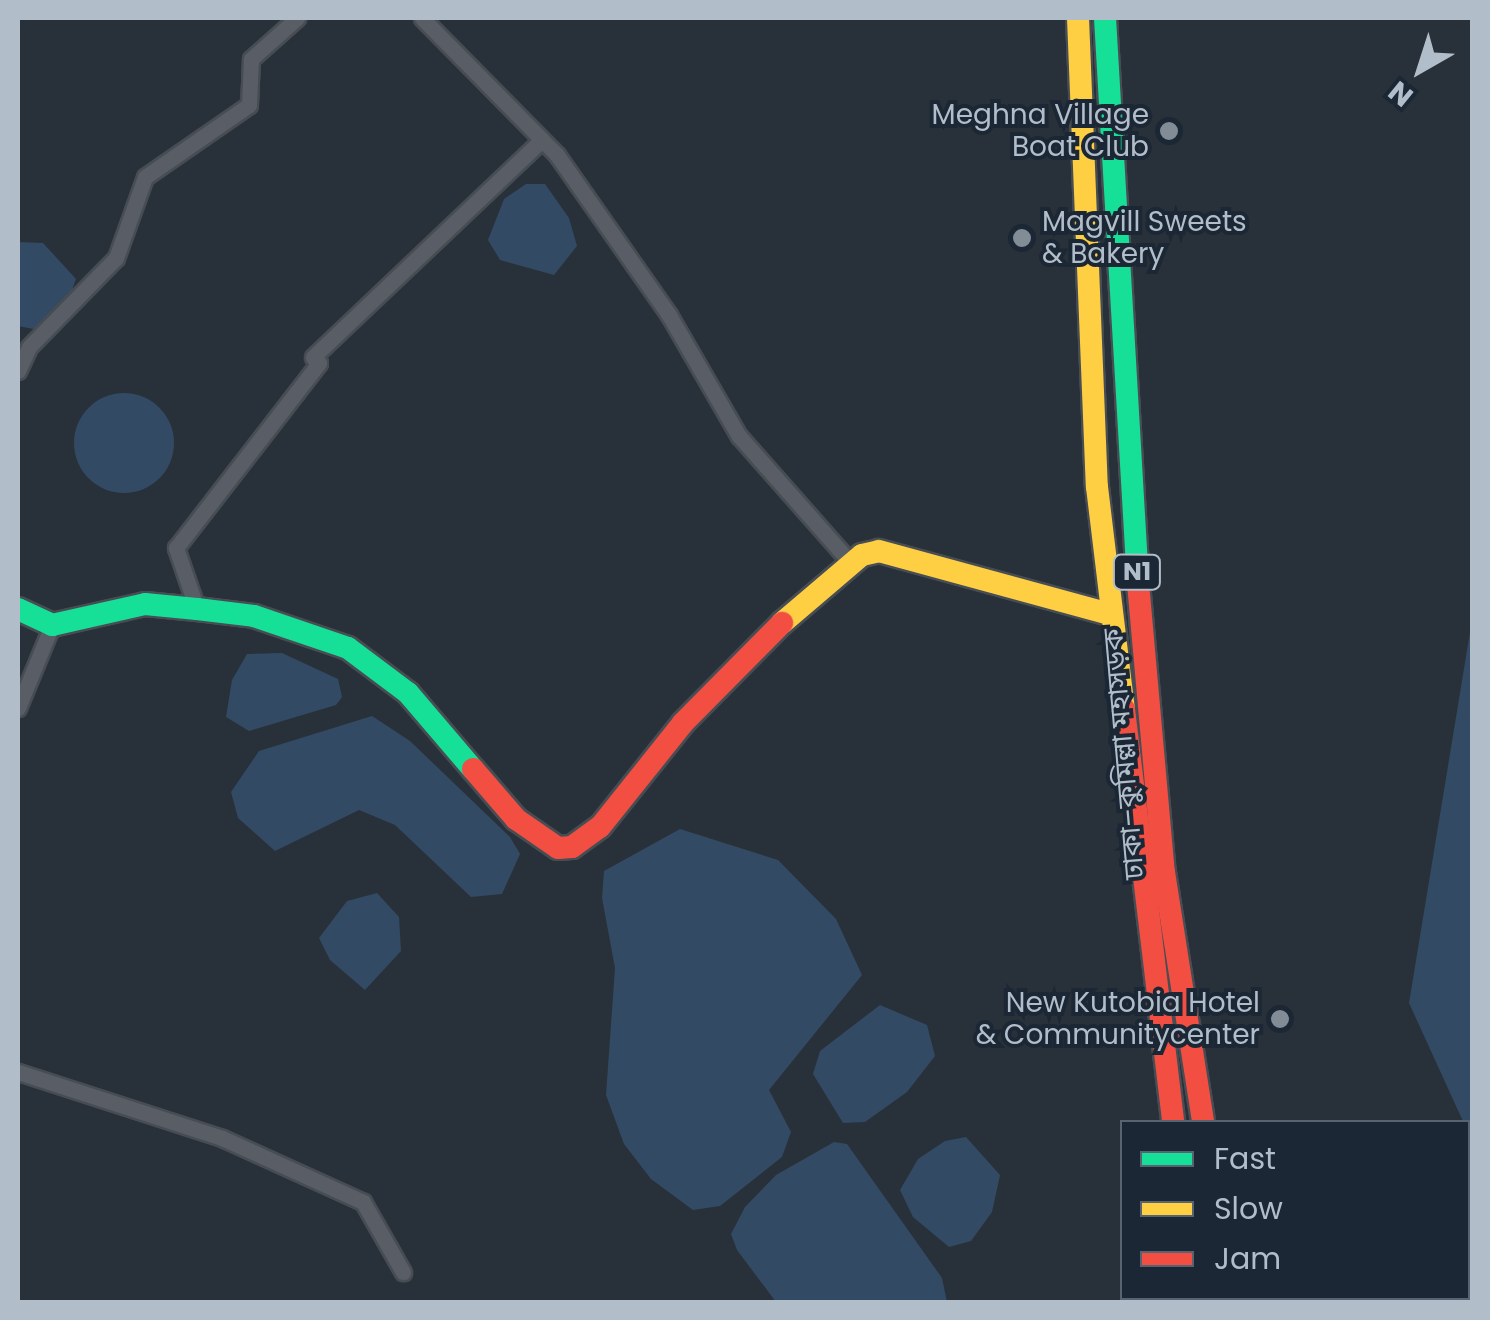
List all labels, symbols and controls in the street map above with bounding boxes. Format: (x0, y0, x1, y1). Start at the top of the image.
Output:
north arrow (1370, 20, 1470, 120)
text: N (1380, 72, 1421, 115)
place label: Meghna Village Boat Club (932, 98, 1149, 164)
marker: Meghna Village Boat Club (1158, 120, 1180, 142)
place label: Magvill Sweets & Bakery (1042, 205, 1247, 271)
marker: Magvill Sweets & Bakery (1011, 227, 1033, 249)
road number: N1 (1112, 552, 1162, 592)
street label: ঢাকা–কুমিল্লা মহাসড়ক (1096, 627, 1152, 881)
place label: New Kutobia Hotel & Communitycenter (976, 986, 1260, 1052)
marker: New Kutobia Hotel & Communitycenter (1269, 1008, 1291, 1030)
legend (1120, 1120, 1470, 1300)
text: Fast (1214, 1137, 1276, 1180)
text: Slow (1214, 1187, 1283, 1230)
text: Jam (1214, 1237, 1281, 1280)

